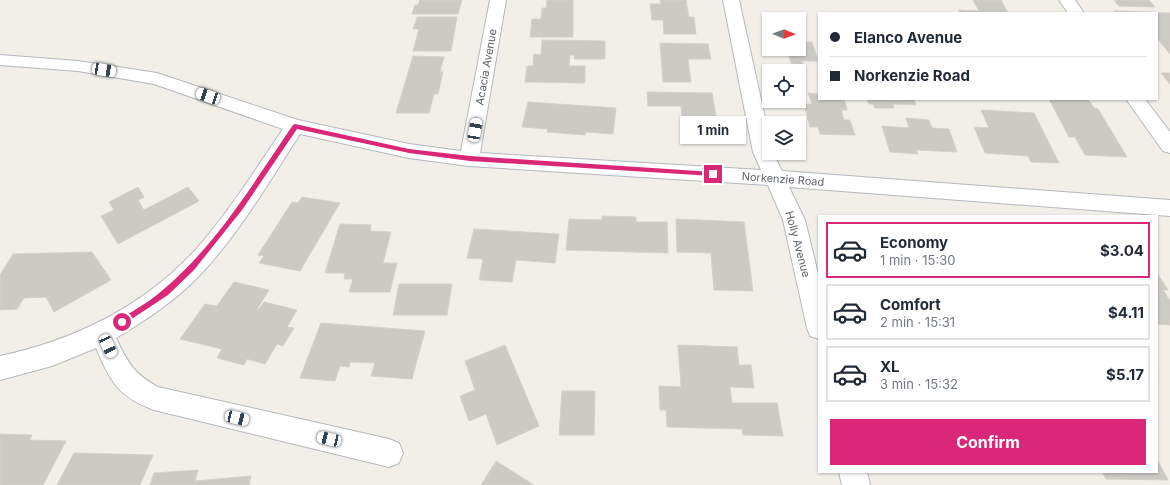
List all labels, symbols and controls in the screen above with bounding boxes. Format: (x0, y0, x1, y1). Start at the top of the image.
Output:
north arrow (762, 12, 806, 56)
map controls (762, 12, 806, 160)
street label: Acacia Avenue (472, 28, 500, 106)
text: Elanco Avenue (854, 28, 962, 47)
car (91, 62, 117, 78)
button: locate (762, 64, 806, 108)
text: Norkenzie Road (854, 66, 970, 85)
car (195, 86, 221, 106)
callout: 1 min (680, 116, 746, 144)
button: layers (762, 116, 806, 160)
car (467, 117, 483, 143)
text: 1 min (697, 122, 729, 138)
route end (704, 165, 722, 183)
street label: Norkenzie Road (741, 169, 825, 189)
street label: Holly Avenue (782, 209, 814, 279)
icon: car (832, 232, 868, 268)
text: Economy (880, 233, 948, 252)
text: $3.04 (1100, 241, 1144, 260)
text: 1 min · 15:30 (880, 252, 955, 268)
icon: car (832, 294, 868, 330)
text: Comfort (880, 295, 941, 314)
text: $4.11 (1108, 303, 1144, 322)
route start (113, 313, 131, 331)
text: 2 min · 15:31 (880, 314, 955, 330)
car (97, 333, 119, 359)
icon: car (832, 356, 868, 392)
text: XL (880, 357, 900, 376)
text: $5.17 (1106, 365, 1144, 384)
text: 3 min · 15:32 (880, 376, 958, 392)
car (224, 409, 250, 427)
button: Confirm (830, 419, 1146, 465)
car (316, 430, 342, 448)

